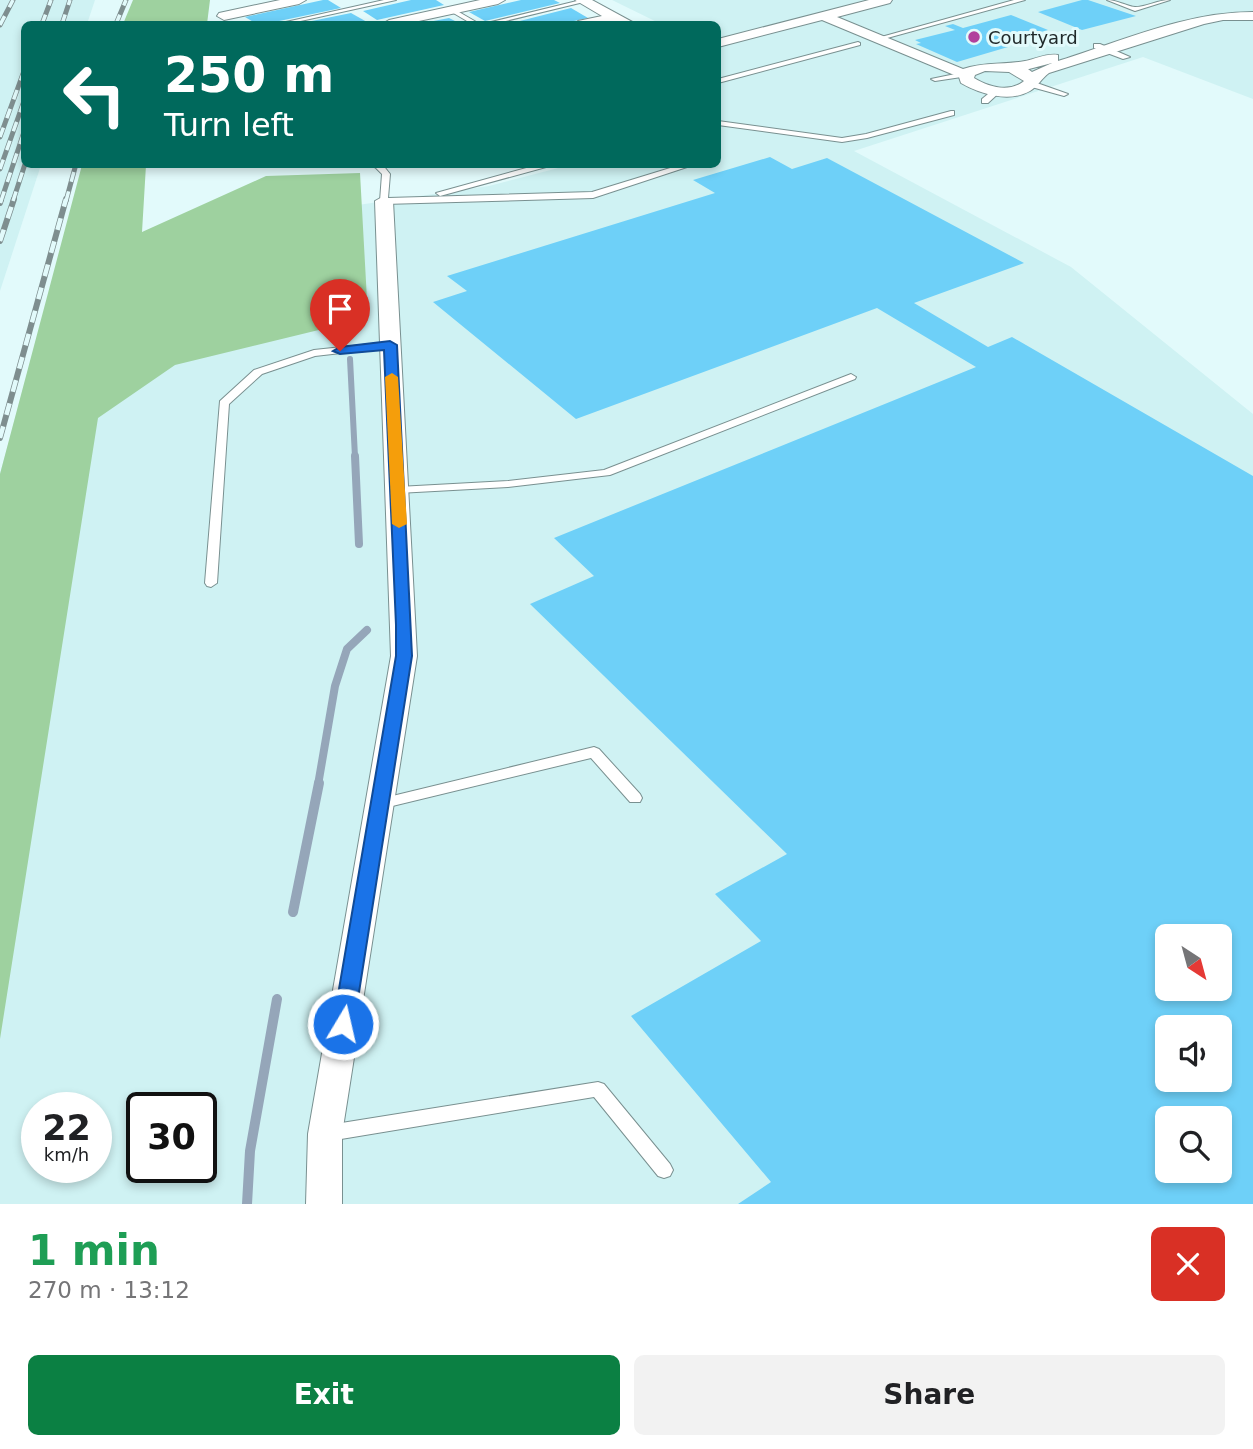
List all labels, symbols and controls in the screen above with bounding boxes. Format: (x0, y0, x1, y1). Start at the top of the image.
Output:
place label: Courtyard (988, 27, 1078, 48)
marker: Courtyard (966, 29, 982, 45)
text: 250 m (164, 47, 334, 104)
icon: left (49, 49, 140, 140)
text: Turn left (164, 106, 294, 144)
pin (310, 279, 370, 351)
icon: arrive (321, 290, 359, 328)
north arrow (1155, 924, 1232, 1001)
map controls (1155, 924, 1232, 1183)
position arrow (306, 987, 380, 1061)
button: sound (1155, 1015, 1232, 1092)
speed limit sign: 30 (126, 1092, 217, 1183)
button: search (1155, 1106, 1232, 1183)
text: 22 (42, 1108, 91, 1148)
text: km/h (44, 1144, 89, 1165)
text: 1 min (28, 1226, 160, 1275)
button: close (1151, 1227, 1225, 1301)
text: 270 m · 13:12 (28, 1277, 190, 1303)
button: Exit (28, 1355, 620, 1435)
button: Share (634, 1355, 1225, 1435)

